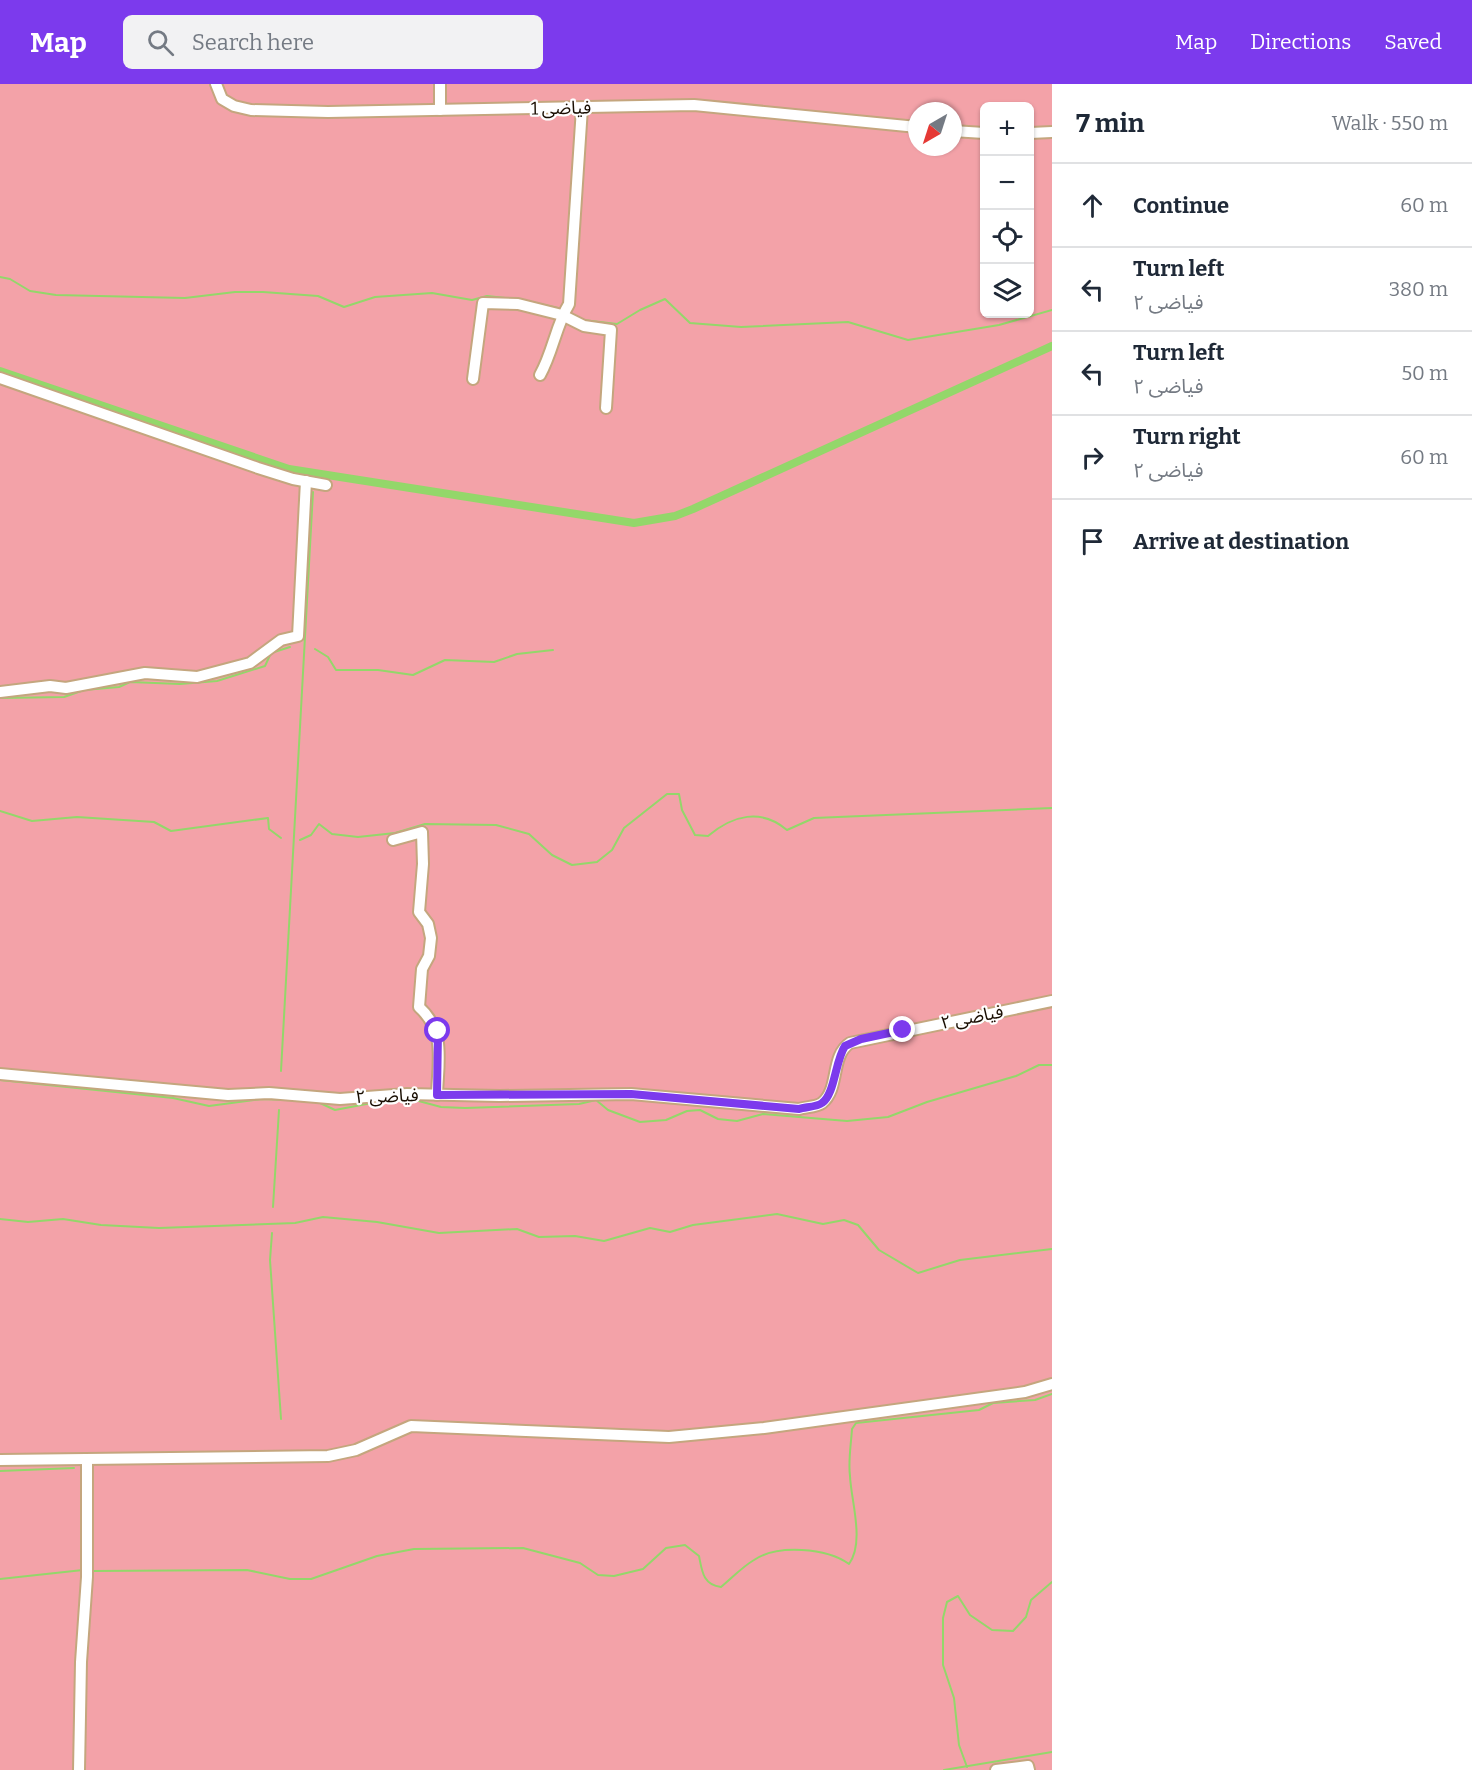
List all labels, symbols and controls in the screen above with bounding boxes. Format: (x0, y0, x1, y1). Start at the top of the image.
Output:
search box (123, 15, 543, 69)
text: Map (30, 26, 87, 59)
icon: search (144, 26, 177, 59)
text: Search here (192, 29, 314, 56)
text: Map (1175, 29, 1217, 55)
text: Directions (1250, 29, 1351, 55)
text: Saved (1384, 29, 1442, 55)
street label: فیاضی 1 (531, 96, 591, 120)
north arrow (908, 102, 962, 156)
map controls (980, 102, 1034, 318)
button: + (980, 102, 1034, 156)
text: 7 min (1076, 108, 1144, 139)
text: Walk · 550 m (1332, 111, 1448, 135)
button: − (980, 156, 1034, 210)
icon: ahead (1076, 189, 1109, 222)
text: Continue (1133, 192, 1229, 219)
text: 60 m (1400, 193, 1448, 217)
button: locate (980, 210, 1034, 264)
text: Turn left (1133, 255, 1225, 282)
button: layers (980, 264, 1034, 318)
icon: left (1076, 273, 1109, 306)
text: 380 m (1389, 277, 1448, 301)
text: فیاضی ۲ (1133, 290, 1203, 314)
text: Turn left (1133, 339, 1225, 366)
icon: left (1076, 357, 1109, 390)
text: 50 m (1401, 361, 1448, 385)
text: فیاضی ۲ (1133, 374, 1203, 398)
text: Turn right (1133, 423, 1241, 450)
icon: right (1076, 441, 1109, 474)
text: 60 m (1400, 445, 1448, 469)
text: فیاضی ۲ (1133, 458, 1203, 482)
icon: arrive (1076, 525, 1109, 558)
text: Arrive at destination (1133, 528, 1349, 555)
street label: فیاضی ۲ (939, 1000, 1005, 1034)
route end (889, 1016, 915, 1042)
route start (424, 1017, 450, 1043)
street label: فیاضی ۲ (355, 1084, 419, 1108)

